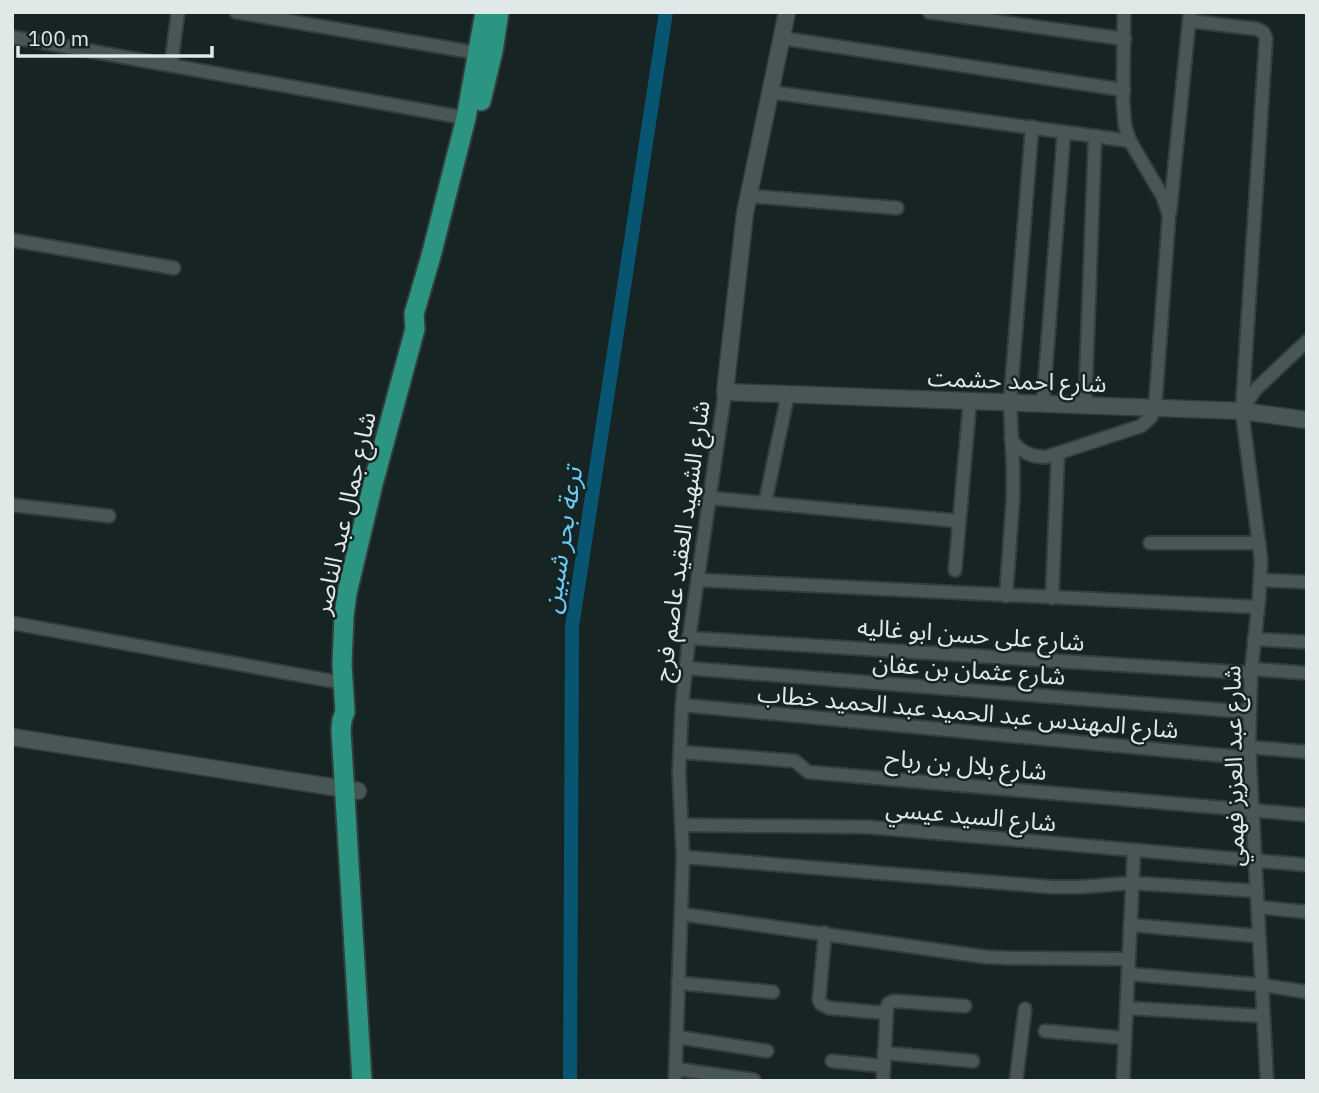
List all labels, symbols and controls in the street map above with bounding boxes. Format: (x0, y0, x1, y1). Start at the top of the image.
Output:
scale bar (18, 14, 212, 58)
text: 100 m (28, 24, 89, 52)
street label: شارع احمد حشمت (927, 361, 1107, 401)
street label: شارع الشهيد العقيد عاصم فرج (645, 398, 719, 684)
street label: شارع جمال عبد الناصر (305, 409, 385, 619)
water label: ترعة بحر شبين (533, 461, 590, 615)
street label: شارع على حسن ابو غاليه (856, 610, 1086, 660)
street label: شارع عثمان بن عفان (871, 646, 1067, 694)
street label: شارع عبد العزيز فهمي (1215, 665, 1254, 867)
street label: شارع المهندس عبد الحميد عبد الحميد خطاب (756, 677, 1180, 747)
street label: شارع بلال بن رباح (884, 741, 1048, 789)
street label: شارع السيد عيسي (884, 792, 1058, 842)

